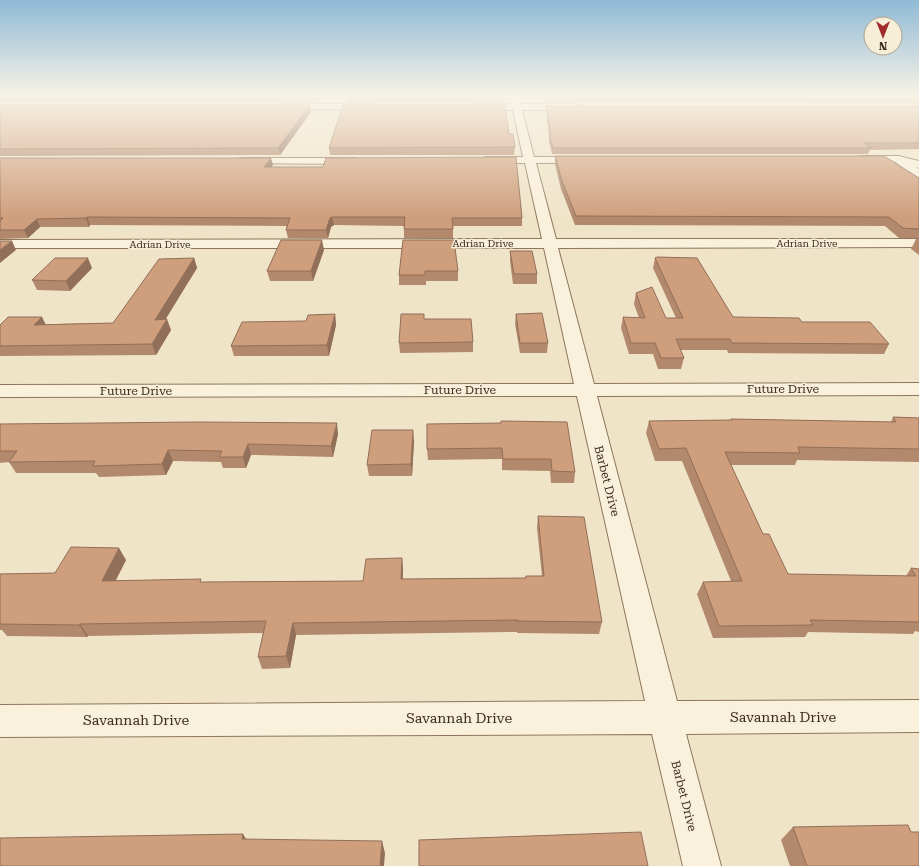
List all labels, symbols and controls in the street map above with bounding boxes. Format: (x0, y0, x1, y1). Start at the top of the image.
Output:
north arrow (863, 16, 903, 56)
text: N (878, 39, 887, 52)
street label: Adrian Drive (452, 238, 514, 249)
street label: Adrian Drive (776, 238, 838, 249)
street label: Adrian Drive (129, 239, 191, 250)
street label: Future Drive (747, 382, 820, 396)
street label: Future Drive (424, 383, 497, 397)
street label: Future Drive (100, 384, 173, 398)
street label: Barbet Drive (591, 444, 623, 518)
street label: Savannah Drive (730, 709, 836, 725)
street label: Savannah Drive (406, 710, 512, 726)
street label: Savannah Drive (83, 712, 189, 728)
street label: Barbet Drive (668, 759, 700, 833)

